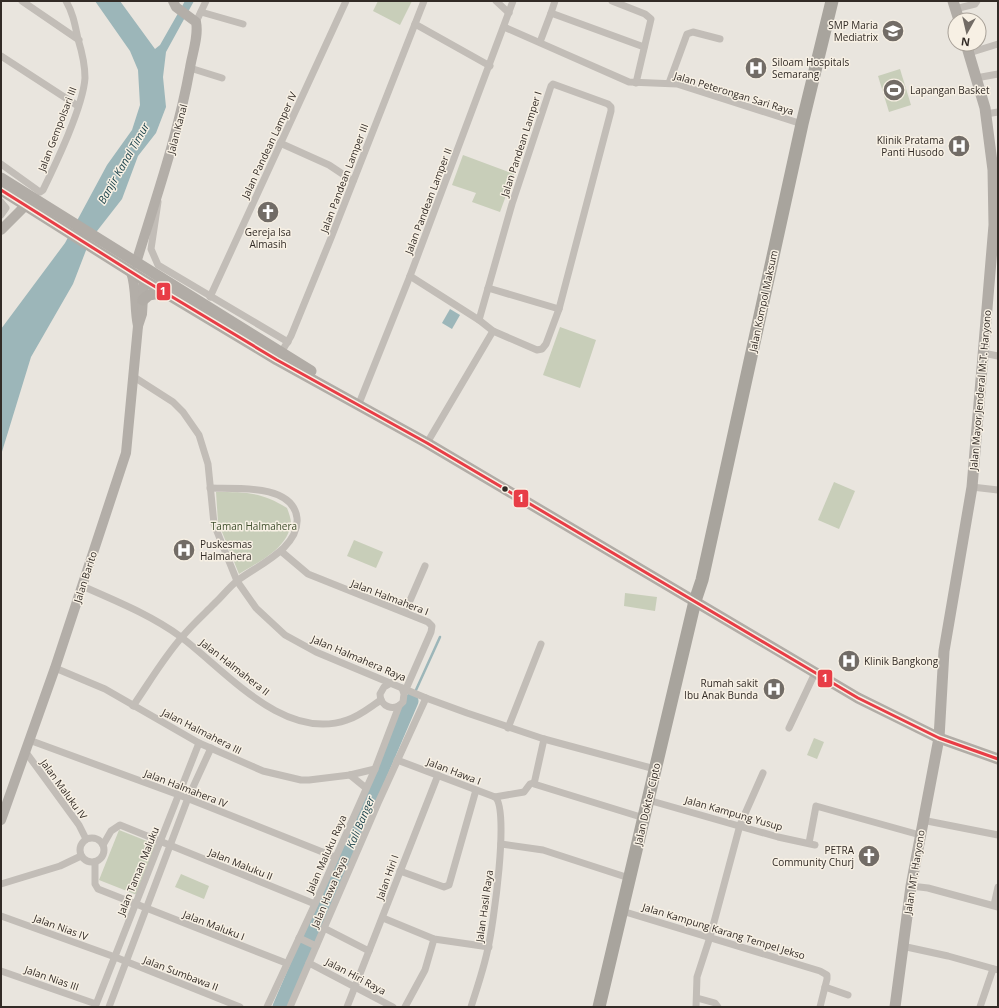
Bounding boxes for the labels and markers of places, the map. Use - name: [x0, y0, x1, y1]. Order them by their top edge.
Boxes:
- place label: SMP Maria Mediatrix: [828, 18, 879, 44]
- school or university icon: SMP Maria Mediatrix: [880, 18, 906, 44]
- hospital icon: Siloam Hospitals Semarang: [743, 55, 769, 81]
- place label: Siloam Hospitals Semarang: [772, 55, 849, 81]
- sports icon: Lapangan Basket: [881, 77, 907, 103]
- place label: Lapangan Basket: [910, 83, 990, 97]
- place label: Klinik Pratama Panti Husodo: [877, 133, 944, 159]
- hospital icon: Klinik Pratama Panti Husodo: [946, 133, 972, 159]
- church icon: Gereja Isa Almasih: [255, 199, 281, 225]
- place label: Gereja Isa Almasih: [245, 225, 291, 251]
- unlabelled marker: [500, 484, 510, 494]
- hospital icon: Puskesmas Halmahera: [171, 537, 197, 563]
- place label: Puskesmas Halmahera: [200, 537, 252, 563]
- hospital icon: Klinik Bangkong: [836, 648, 862, 674]
- place label: Klinik Bangkong: [864, 654, 939, 668]
- place label: Rumah sakit Ibu Anak Bunda: [684, 676, 758, 702]
- hospital icon: Rumah sakit Ibu Anak Bunda: [761, 676, 787, 702]
- place label: PETRA Community Churj: [772, 843, 855, 869]
- church icon: PETRA Community Churj: [856, 843, 882, 869]

